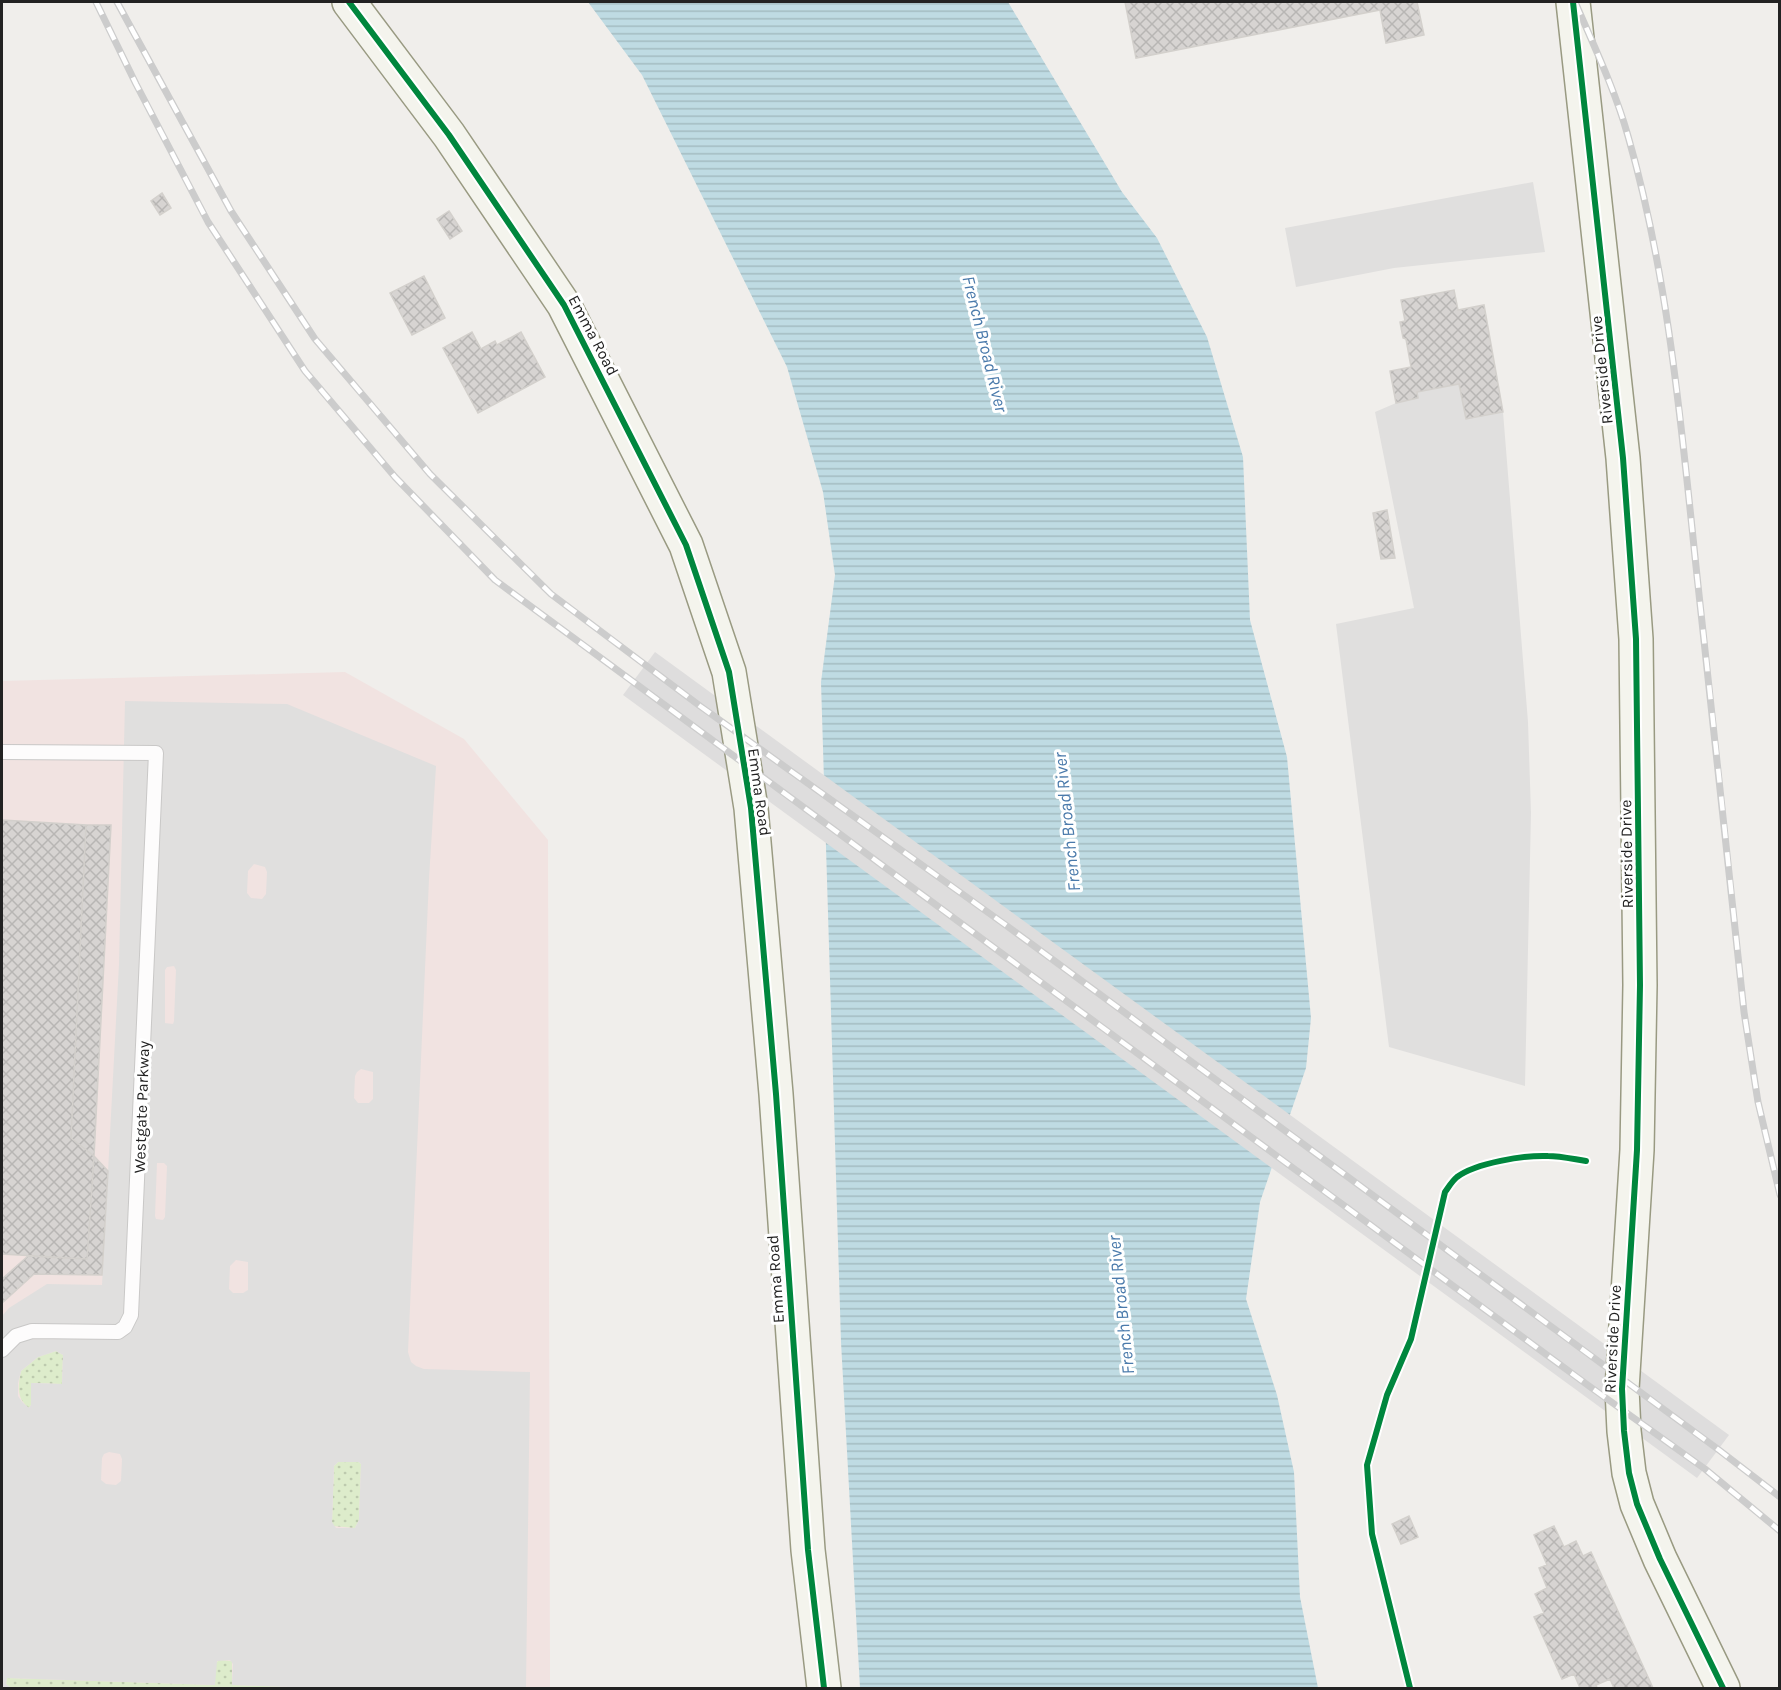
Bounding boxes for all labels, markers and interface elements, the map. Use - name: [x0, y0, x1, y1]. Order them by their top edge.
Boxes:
- water label: French Broad River: [957, 273, 1013, 415]
- street label: Emma Road: [564, 292, 623, 379]
- street label: Riverside Drive: [1586, 315, 1617, 425]
- street label: Emma Road: [744, 747, 775, 837]
- water label: French Broad River: [1049, 750, 1085, 893]
- street label: Riverside Drive: [1616, 800, 1637, 908]
- street label: Westgate Parkway: [130, 1040, 153, 1174]
- water label: French Broad River: [1103, 1233, 1139, 1376]
- street label: Emma Road: [763, 1234, 788, 1324]
- street label: Riverside Drive: [1600, 1284, 1625, 1394]

